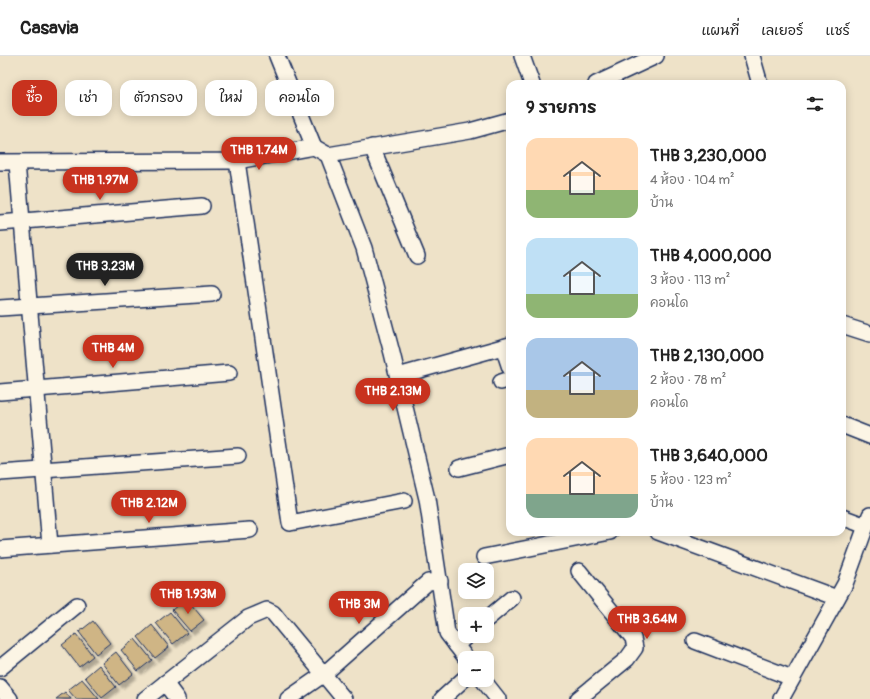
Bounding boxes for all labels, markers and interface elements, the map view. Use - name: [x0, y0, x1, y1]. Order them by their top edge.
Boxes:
- text: Casavia: [20, 16, 79, 40]
- text: แผนที่: [701, 22, 739, 39]
- text: เลเยอร์: [761, 22, 803, 39]
- text: แชร์: [825, 22, 850, 39]
- chip: ซื้อ: [12, 80, 57, 116]
- chip: เช่า: [65, 80, 112, 116]
- chip: ตัวกรอง: [120, 80, 197, 116]
- chip: ใหม่: [205, 80, 257, 116]
- chip: คอนโด: [265, 80, 334, 116]
- icon: filters: [804, 93, 826, 115]
- text: 9 รายการ: [526, 97, 597, 118]
- pin: THB 1.74M: [213, 137, 305, 171]
- text: THB 1.74M: [230, 142, 288, 158]
- text: THB 3,230,000: [650, 145, 767, 166]
- icon: home: [558, 154, 606, 202]
- pin: THB 1.97M: [54, 167, 146, 201]
- text: THB 1.97M: [72, 172, 128, 188]
- text: 4 ห้อง · 104 m²: [650, 172, 735, 188]
- text: บ้าน: [650, 195, 673, 211]
- text: THB 4,000,000: [650, 245, 772, 266]
- pin: THB 3.23M: [59, 253, 151, 287]
- icon: home: [558, 254, 606, 302]
- text: THB 3.23M: [75, 258, 135, 274]
- text: 3 ห้อง · 113 m²: [650, 272, 730, 288]
- text: คอนโด: [650, 295, 688, 311]
- pin: THB 4M: [80, 335, 146, 369]
- text: THB 4M: [92, 340, 134, 356]
- text: THB 2,130,000: [650, 345, 764, 366]
- icon: home: [558, 354, 606, 402]
- text: 2 ห้อง · 78 m²: [650, 372, 726, 388]
- pin: THB 2.13M: [347, 378, 439, 412]
- text: THB 2.13M: [364, 383, 422, 399]
- text: คอนโด: [650, 395, 688, 411]
- text: THB 3,640,000: [650, 445, 768, 466]
- icon: home: [558, 454, 606, 502]
- text: 5 ห้อง · 123 m²: [650, 472, 732, 488]
- pin: THB 2.12M: [103, 490, 195, 524]
- text: THB 2.12M: [120, 495, 178, 511]
- text: บ้าน: [650, 495, 673, 511]
- map controls: [458, 563, 494, 687]
- button: layers: [458, 563, 494, 599]
- pin: THB 1.93M: [142, 581, 234, 615]
- text: THB 1.93M: [160, 586, 216, 602]
- pin: THB 3M: [326, 591, 392, 625]
- text: THB 3M: [338, 596, 380, 612]
- pin: THB 3.64M: [601, 606, 693, 640]
- button: +: [458, 607, 494, 643]
- text: THB 3.64M: [617, 611, 677, 627]
- button: −: [458, 651, 494, 687]

